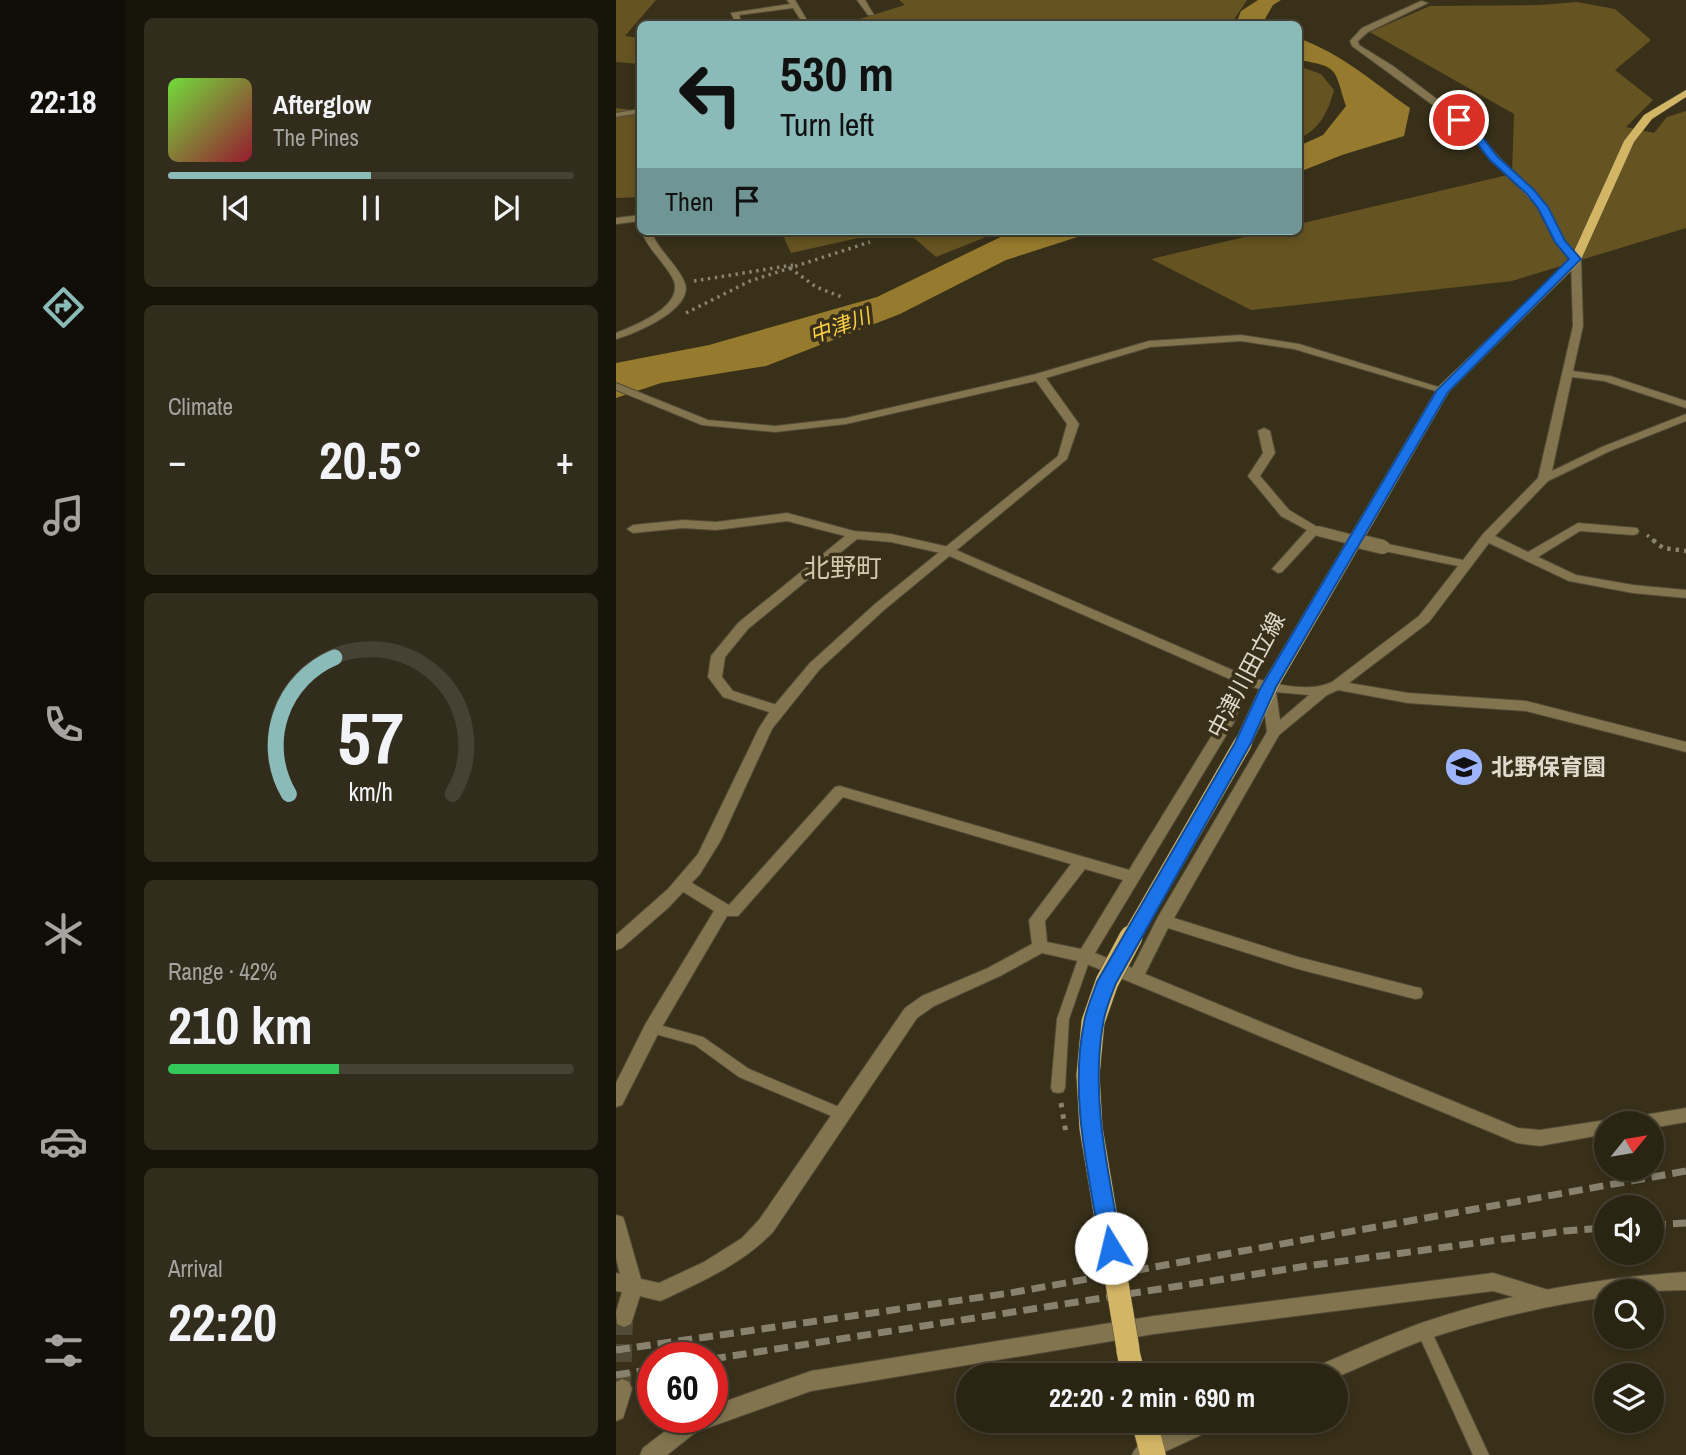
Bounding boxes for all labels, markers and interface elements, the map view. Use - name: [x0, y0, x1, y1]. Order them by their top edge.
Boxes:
- text: 530 m: [780, 40, 894, 106]
- icon: left: [665, 49, 756, 140]
- text: 22:18: [29, 80, 97, 123]
- text: Afterglow: [273, 87, 371, 122]
- pin: [1429, 90, 1489, 150]
- icon: arrive: [1440, 101, 1478, 139]
- text: Turn left: [780, 103, 874, 146]
- text: The Pines: [273, 122, 359, 153]
- icon: arrive: [728, 182, 766, 220]
- text: Then: [665, 184, 714, 219]
- icon: previous: [217, 189, 255, 227]
- icon: pause: [352, 189, 390, 227]
- icon: next: [487, 189, 525, 227]
- icon: directions: [39, 283, 88, 332]
- water label: 中津川: [805, 300, 876, 350]
- text: Climate: [168, 391, 233, 422]
- text: 20.5°: [319, 425, 423, 495]
- text: −: [168, 435, 186, 486]
- text: +: [556, 435, 574, 486]
- icon: music: [39, 491, 88, 540]
- district label: 北野町: [804, 550, 882, 585]
- street label: 中津川田立線: [1199, 607, 1292, 743]
- text: 57: [338, 689, 404, 787]
- icon: phone: [39, 700, 88, 749]
- school or university icon: 北野保育園: [1443, 746, 1485, 788]
- place label: 北野保育園: [1491, 751, 1606, 782]
- text: km/h: [349, 774, 393, 808]
- icon: climate: [39, 909, 88, 958]
- text: Range · 42%: [168, 956, 277, 987]
- text: 210 km: [168, 990, 313, 1060]
- north arrow: [1594, 1111, 1664, 1181]
- map controls: [1594, 1111, 1664, 1433]
- icon: car: [39, 1117, 88, 1166]
- button: sound: [1594, 1195, 1664, 1265]
- position arrow: [1074, 1211, 1148, 1285]
- text: Arrival: [168, 1253, 223, 1284]
- button: search: [1594, 1279, 1664, 1349]
- text: 22:20: [168, 1287, 277, 1357]
- icon: filters: [39, 1326, 88, 1375]
- speed limit sign: 60: [637, 1342, 728, 1433]
- button: layers: [1594, 1363, 1664, 1433]
- text: 22:20 · 2 min · 690 m: [1049, 1380, 1255, 1415]

